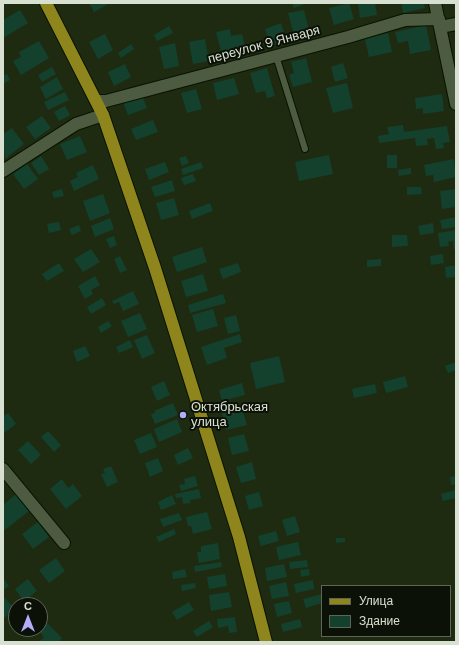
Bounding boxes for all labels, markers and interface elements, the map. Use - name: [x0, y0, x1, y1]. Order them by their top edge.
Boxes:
- street label: переулок 9 Января: [206, 23, 322, 67]
- place label: Октябрьская улица: [191, 400, 268, 431]
- marker: Октябрьская улица: [178, 410, 188, 420]
- legend: [321, 585, 451, 637]
- text: Улица: [359, 593, 393, 609]
- north arrow: [8, 597, 48, 637]
- text: С: [24, 599, 32, 613]
- text: Здание: [359, 613, 400, 629]

